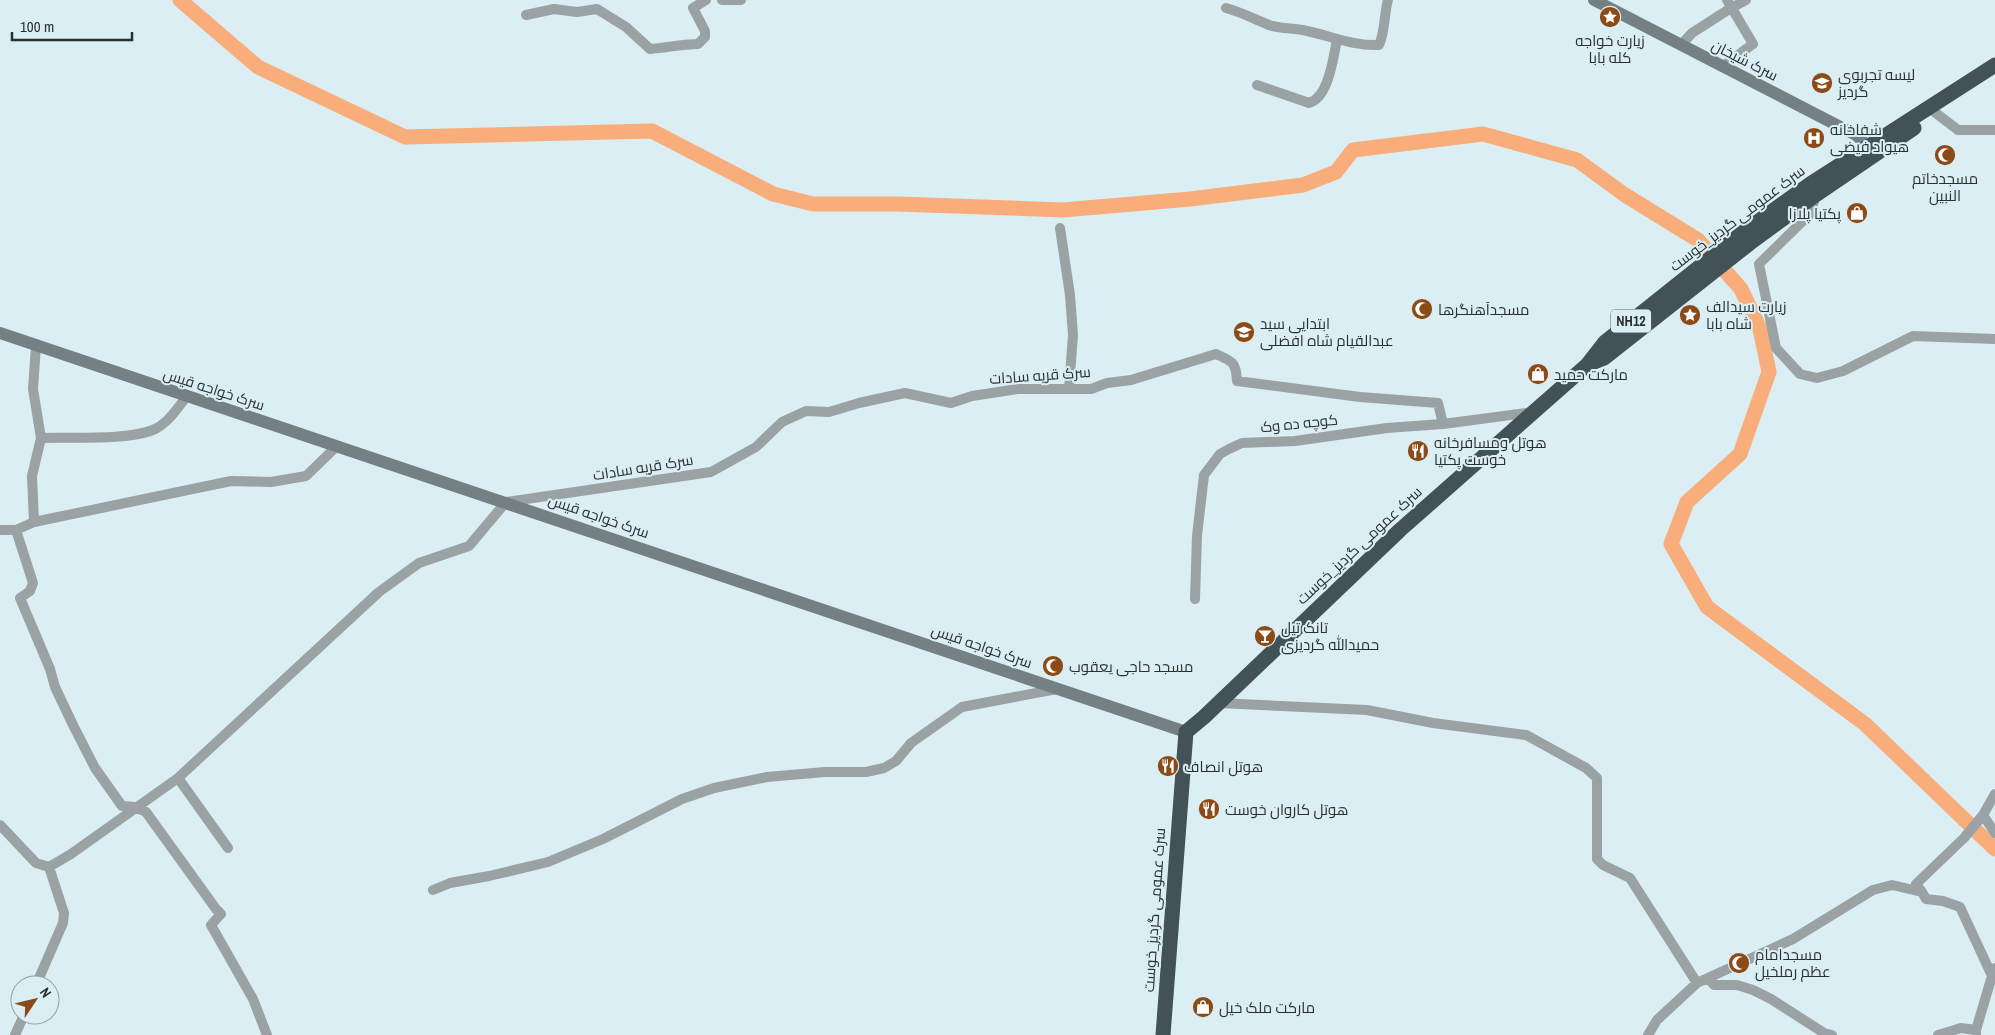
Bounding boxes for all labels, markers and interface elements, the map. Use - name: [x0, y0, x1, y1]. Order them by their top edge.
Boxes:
- place icon: زیارت خواجه کله بابا: [1598, 5, 1622, 29]
- scale bar: [12, 10, 132, 42]
- text: 100 m: [20, 16, 54, 37]
- place label: زیارت خواجه کله بابا: [1575, 30, 1645, 68]
- street label: سرک شیخان: [1708, 34, 1782, 86]
- place label: لیسه تجربوی گردیز: [1837, 64, 1915, 102]
- school or university icon: لیسه تجربوی گردیز: [1810, 71, 1834, 95]
- place label: شفاخانه هیواد فیضی: [1830, 119, 1909, 157]
- hospital icon: شفاخانه هیواد فیضی: [1802, 126, 1826, 150]
- mosque icon: مسجدخاتم النبین: [1933, 143, 1957, 167]
- street label: سرک عمومی گردیز_خوست: [1665, 160, 1809, 276]
- place label: مسجدخاتم النبین: [1912, 168, 1978, 206]
- shop icon: پکتیا پلازا: [1845, 201, 1869, 225]
- place label: پکتیا پلازا: [1788, 203, 1841, 224]
- place label: زیارت سیدالف شاه بابا: [1706, 296, 1786, 334]
- mosque icon: مسجدآهنگرها: [1410, 297, 1434, 321]
- place label: مسجدآهنگرها: [1438, 299, 1529, 320]
- place icon: زیارت سیدالف شاه بابا: [1678, 303, 1702, 327]
- road number: NH12: [1611, 310, 1651, 332]
- place label: ابتدایی سید عبدالقیام شاه افضلی: [1260, 313, 1394, 351]
- school or university icon: ابتدایی سید عبدالقیام شاه افضلی: [1232, 320, 1256, 344]
- street label: سرک قریه سادات: [989, 361, 1091, 389]
- shop icon: مارکت حمید: [1526, 362, 1550, 386]
- street label: سرک خواجه قیس: [161, 363, 267, 415]
- place label: مارکت حمید: [1554, 364, 1628, 385]
- street label: کوچه ده وک: [1259, 408, 1339, 438]
- place label: هوتل ومسافرخانه خوست پکتیا: [1434, 432, 1547, 470]
- restaurant icon: هوتل ومسافرخانه خوست پکتیا: [1406, 439, 1430, 463]
- street label: سرک قریه سادات: [591, 449, 695, 485]
- street label: سرک عمومی گردیز_خوست: [1292, 481, 1426, 609]
- street label: سرک خواجه قیس: [546, 489, 652, 543]
- place label: تانک تیل حمیدالله گردیزی: [1281, 617, 1379, 655]
- street label: سرک خواجه قیس: [929, 619, 1035, 673]
- bar icon: تانک تیل حمیدالله گردیزی: [1253, 624, 1277, 648]
- mosque icon: مسجد حاجی یعقوب: [1041, 654, 1065, 678]
- place label: مسجد حاجی یعقوب: [1069, 656, 1193, 677]
- restaurant icon: هوتل انصاف: [1156, 754, 1180, 778]
- place label: هوتل انصاف: [1184, 756, 1263, 777]
- restaurant icon: هوتل کاروان خوست: [1197, 797, 1221, 821]
- place label: هوتل کاروان خوست: [1225, 799, 1349, 820]
- street label: سرک عمومی گردیز_خوست: [1138, 827, 1170, 993]
- place label: مسجدامام عظم رملخیل: [1755, 944, 1831, 982]
- mosque icon: مسجدامام عظم رملخیل: [1727, 951, 1751, 975]
- north arrow: [10, 975, 60, 1025]
- text: N: [36, 984, 55, 1001]
- shop icon: مارکت ملک خیل: [1191, 995, 1215, 1019]
- place label: مارکت ملک خیل: [1219, 997, 1315, 1018]

